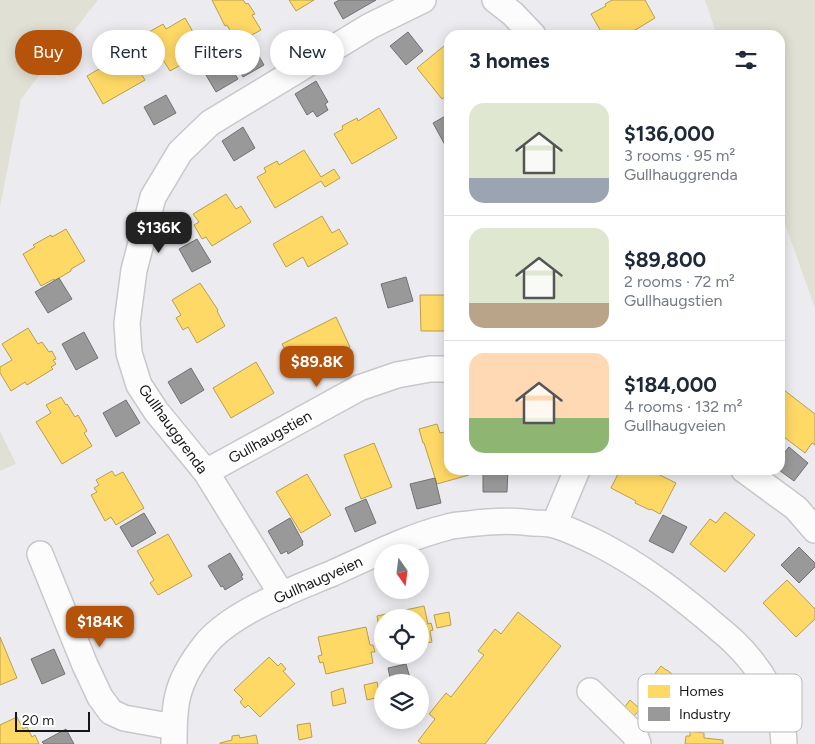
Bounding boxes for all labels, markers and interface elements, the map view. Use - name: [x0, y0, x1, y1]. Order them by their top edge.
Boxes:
- chip: Buy: [15, 30, 82, 75]
- chip: Rent: [92, 30, 165, 75]
- chip: Filters: [175, 30, 260, 75]
- chip: New: [270, 30, 344, 75]
- icon: filters: [732, 46, 760, 74]
- text: 3 homes: [469, 48, 550, 73]
- text: $136,000: [624, 121, 715, 146]
- icon: home: [509, 123, 569, 183]
- text: 3 rooms · 95 m²: [624, 146, 735, 165]
- text: Gullhauggrenda: [624, 165, 738, 184]
- pin: $136K: [124, 212, 194, 254]
- text: $136K: [137, 218, 181, 237]
- text: $89,800: [624, 247, 706, 272]
- icon: home: [509, 248, 569, 308]
- text: 2 rooms · 72 m²: [624, 272, 735, 291]
- text: Gullhaugstien: [624, 291, 722, 310]
- pin: $89.8K: [276, 346, 358, 388]
- text: $89.8K: [291, 352, 343, 371]
- text: $184,000: [624, 372, 717, 397]
- icon: home: [509, 373, 569, 433]
- street label: Gullhauggrenda: [134, 381, 212, 477]
- text: 4 rooms · 132 m²: [624, 397, 743, 416]
- street label: Gullhaugstien: [225, 407, 315, 467]
- text: Gullhaugveien: [624, 416, 726, 435]
- north arrow: [374, 544, 429, 599]
- map controls: [374, 544, 429, 729]
- street label: Gullhaugveien: [271, 552, 365, 608]
- pin: $184K: [65, 606, 135, 648]
- button: locate: [374, 609, 429, 664]
- text: $184K: [77, 612, 123, 631]
- button: layers: [374, 674, 429, 729]
- legend: [638, 674, 802, 732]
- text: Homes: [679, 683, 724, 700]
- text: Industry: [679, 706, 731, 723]
- scale bar: [15, 709, 90, 732]
- text: 20 m: [22, 712, 54, 729]

